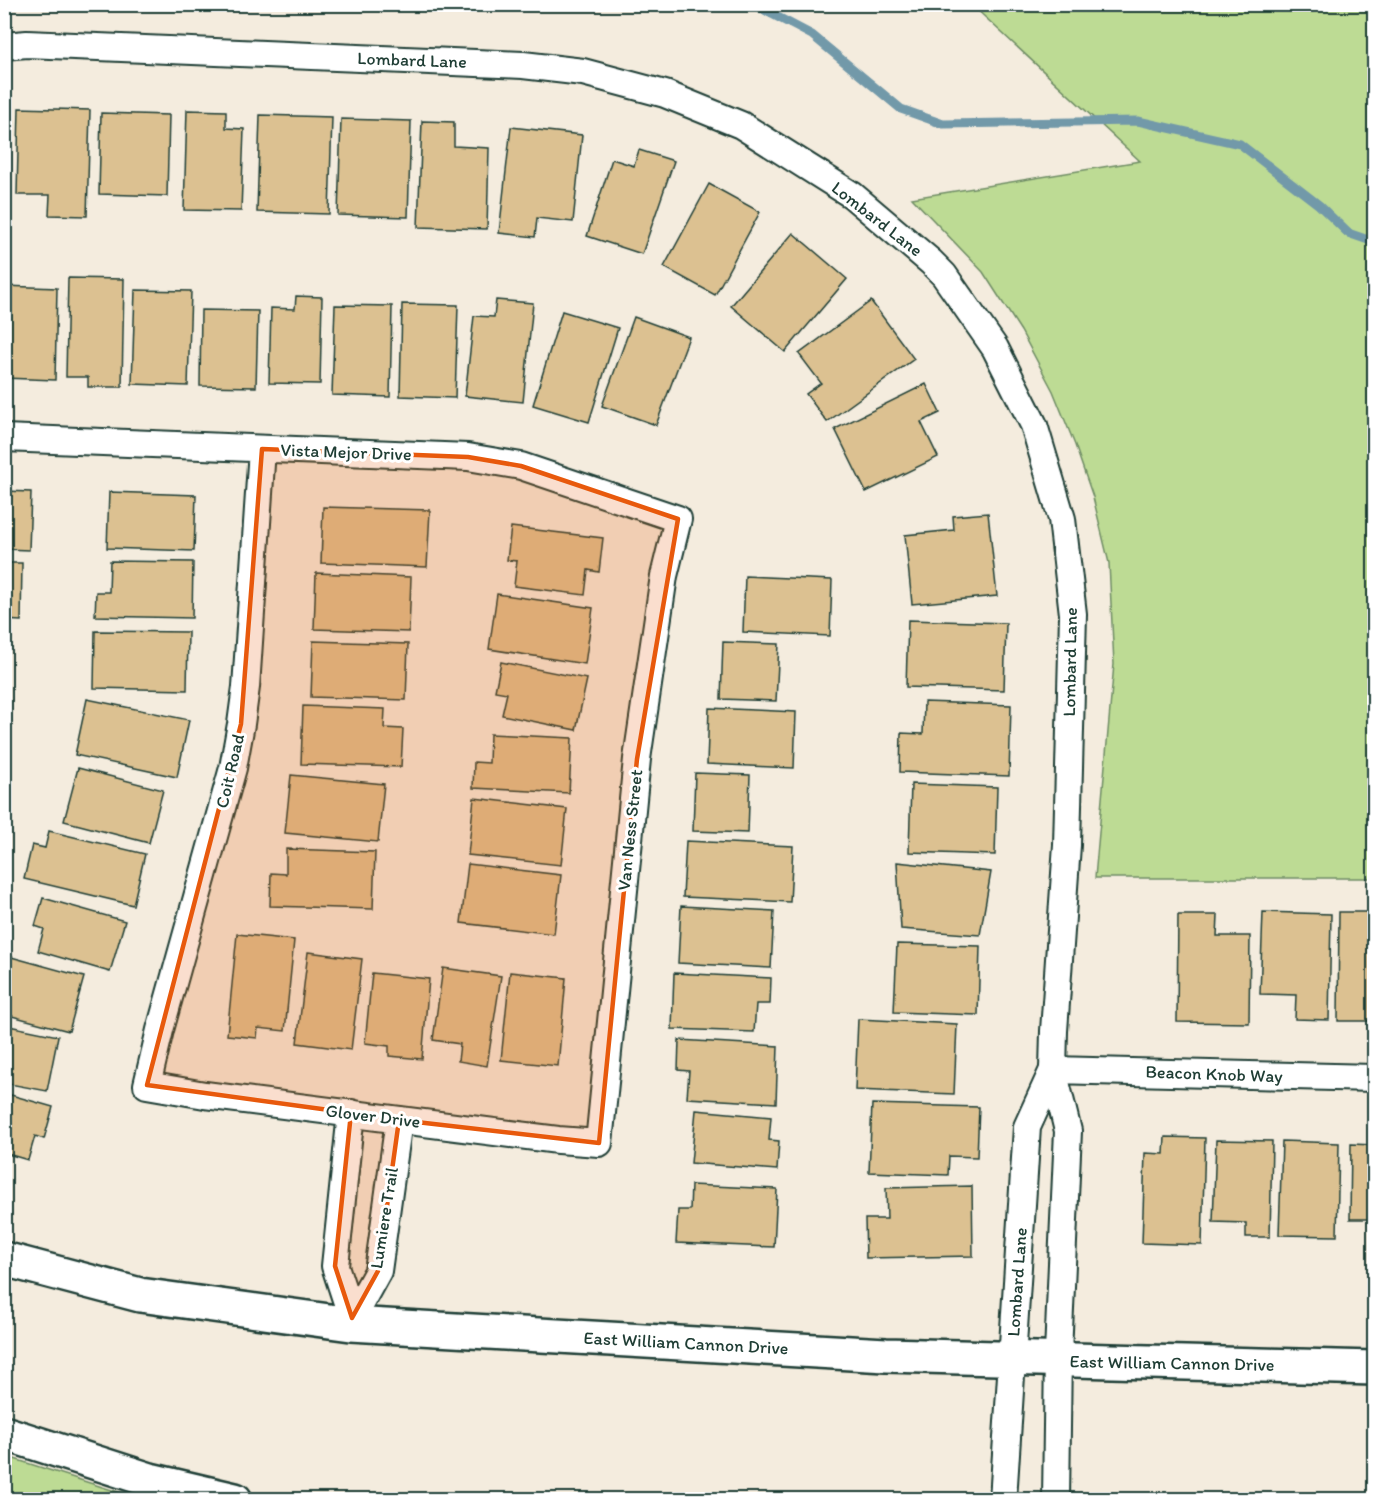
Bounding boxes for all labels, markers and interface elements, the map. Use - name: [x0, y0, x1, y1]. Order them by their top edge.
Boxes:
- street label: Lombard Lane: [357, 47, 467, 73]
- street label: Lombard Lane: [827, 177, 927, 261]
- street label: Vista Mejor Drive: [280, 439, 412, 465]
- street label: Lombard Lane: [1058, 607, 1082, 717]
- street label: Coit Road: [211, 731, 249, 810]
- street label: Van Ness Street: [613, 768, 647, 892]
- street label: Beacon Knob Way: [1145, 1061, 1284, 1087]
- street label: Glover Drive: [324, 1099, 422, 1133]
- street label: Lumiere Trail: [365, 1166, 403, 1270]
- street label: Lombard Lane: [1002, 1227, 1032, 1337]
- street label: East William Cannon Drive: [583, 1327, 789, 1359]
- street label: East William Cannon Drive: [1069, 1350, 1275, 1376]

